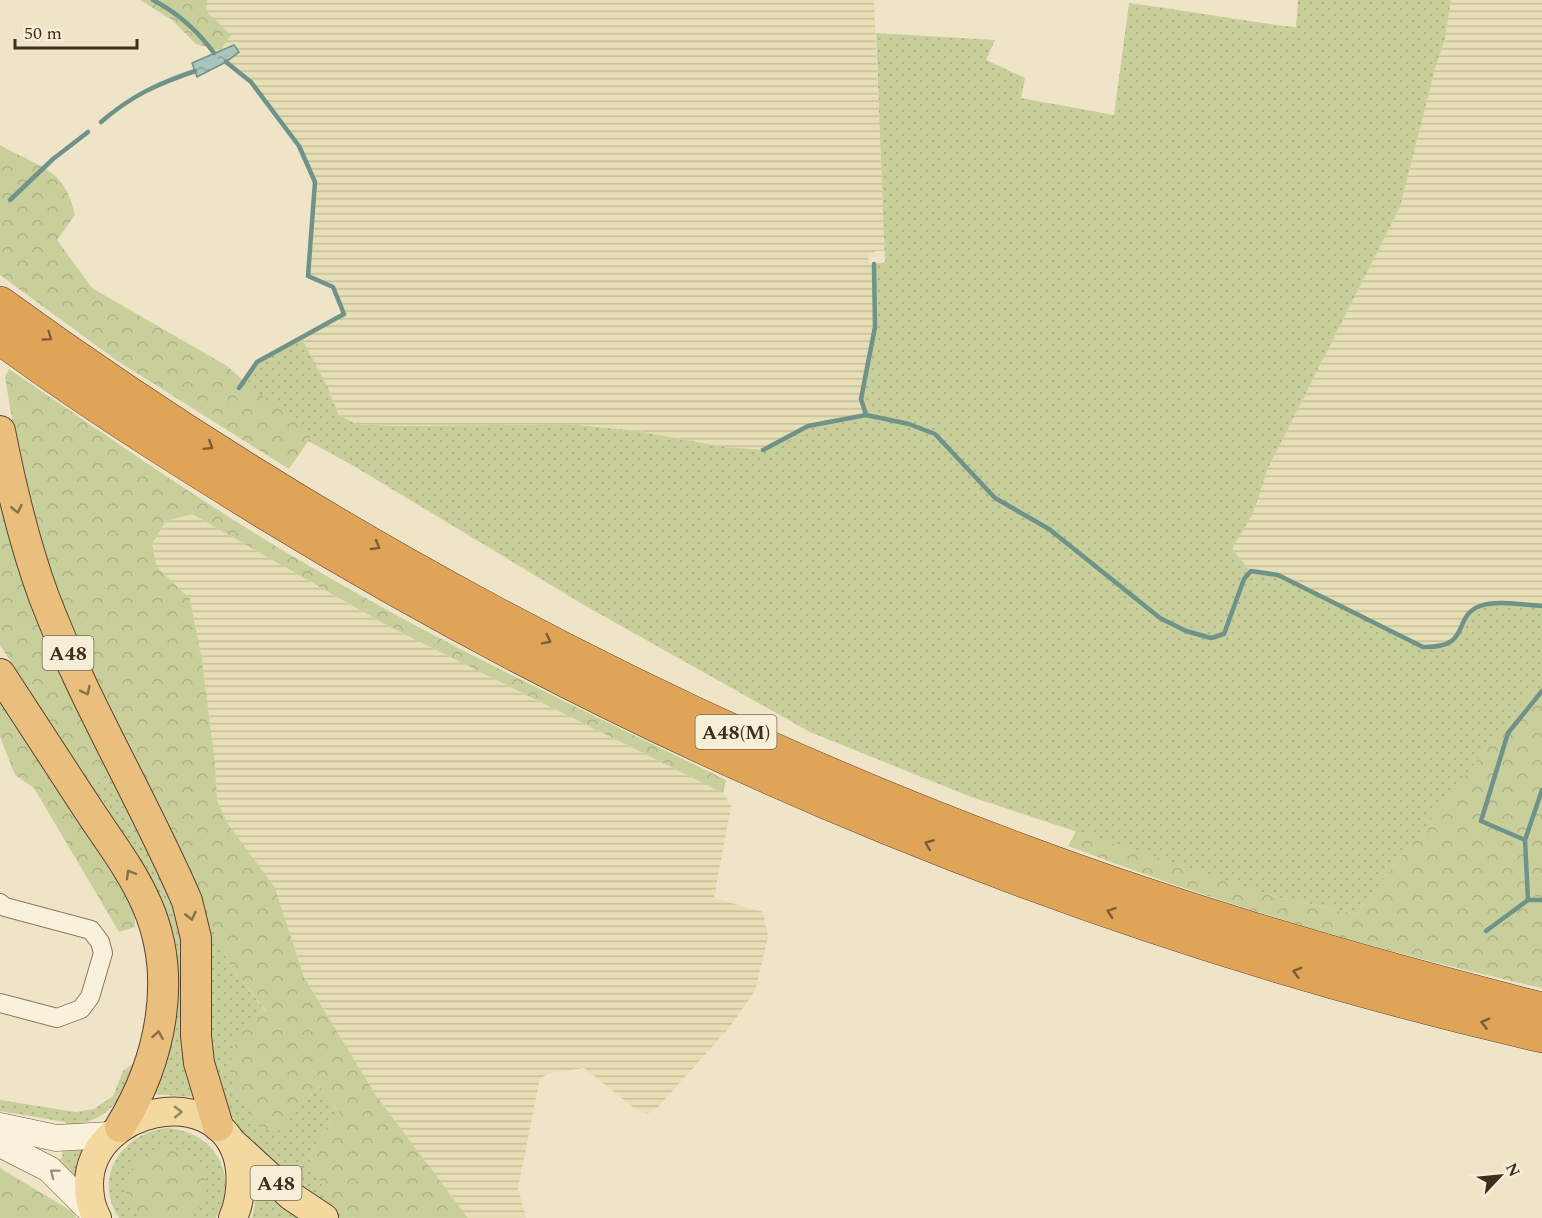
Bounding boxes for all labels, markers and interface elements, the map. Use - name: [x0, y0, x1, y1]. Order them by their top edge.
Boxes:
- scale bar: [15, 12, 136, 50]
- text: 50 m: [24, 20, 62, 47]
- one-way arrow: [41, 330, 52, 341]
- one-way arrow: [203, 438, 214, 449]
- one-way arrow: [9, 503, 22, 513]
- one-way arrow: [370, 539, 381, 550]
- one-way arrow: [541, 633, 552, 644]
- road number: A48: [42, 636, 94, 670]
- one-way arrow: [78, 684, 90, 695]
- road number: A48(M): [696, 715, 777, 749]
- one-way arrow: [924, 839, 935, 851]
- one-way arrow: [126, 870, 137, 880]
- one-way arrow: [1106, 906, 1117, 919]
- one-way arrow: [183, 911, 196, 921]
- one-way arrow: [1292, 966, 1302, 979]
- one-way arrow: [1480, 1017, 1490, 1030]
- one-way arrow: [151, 1030, 164, 1040]
- one-way arrow: [174, 1106, 183, 1118]
- north arrow: [1470, 1146, 1530, 1206]
- text: N: [1499, 1159, 1526, 1181]
- road number: A48: [250, 1166, 302, 1200]
- one-way arrow: [50, 1169, 61, 1180]

